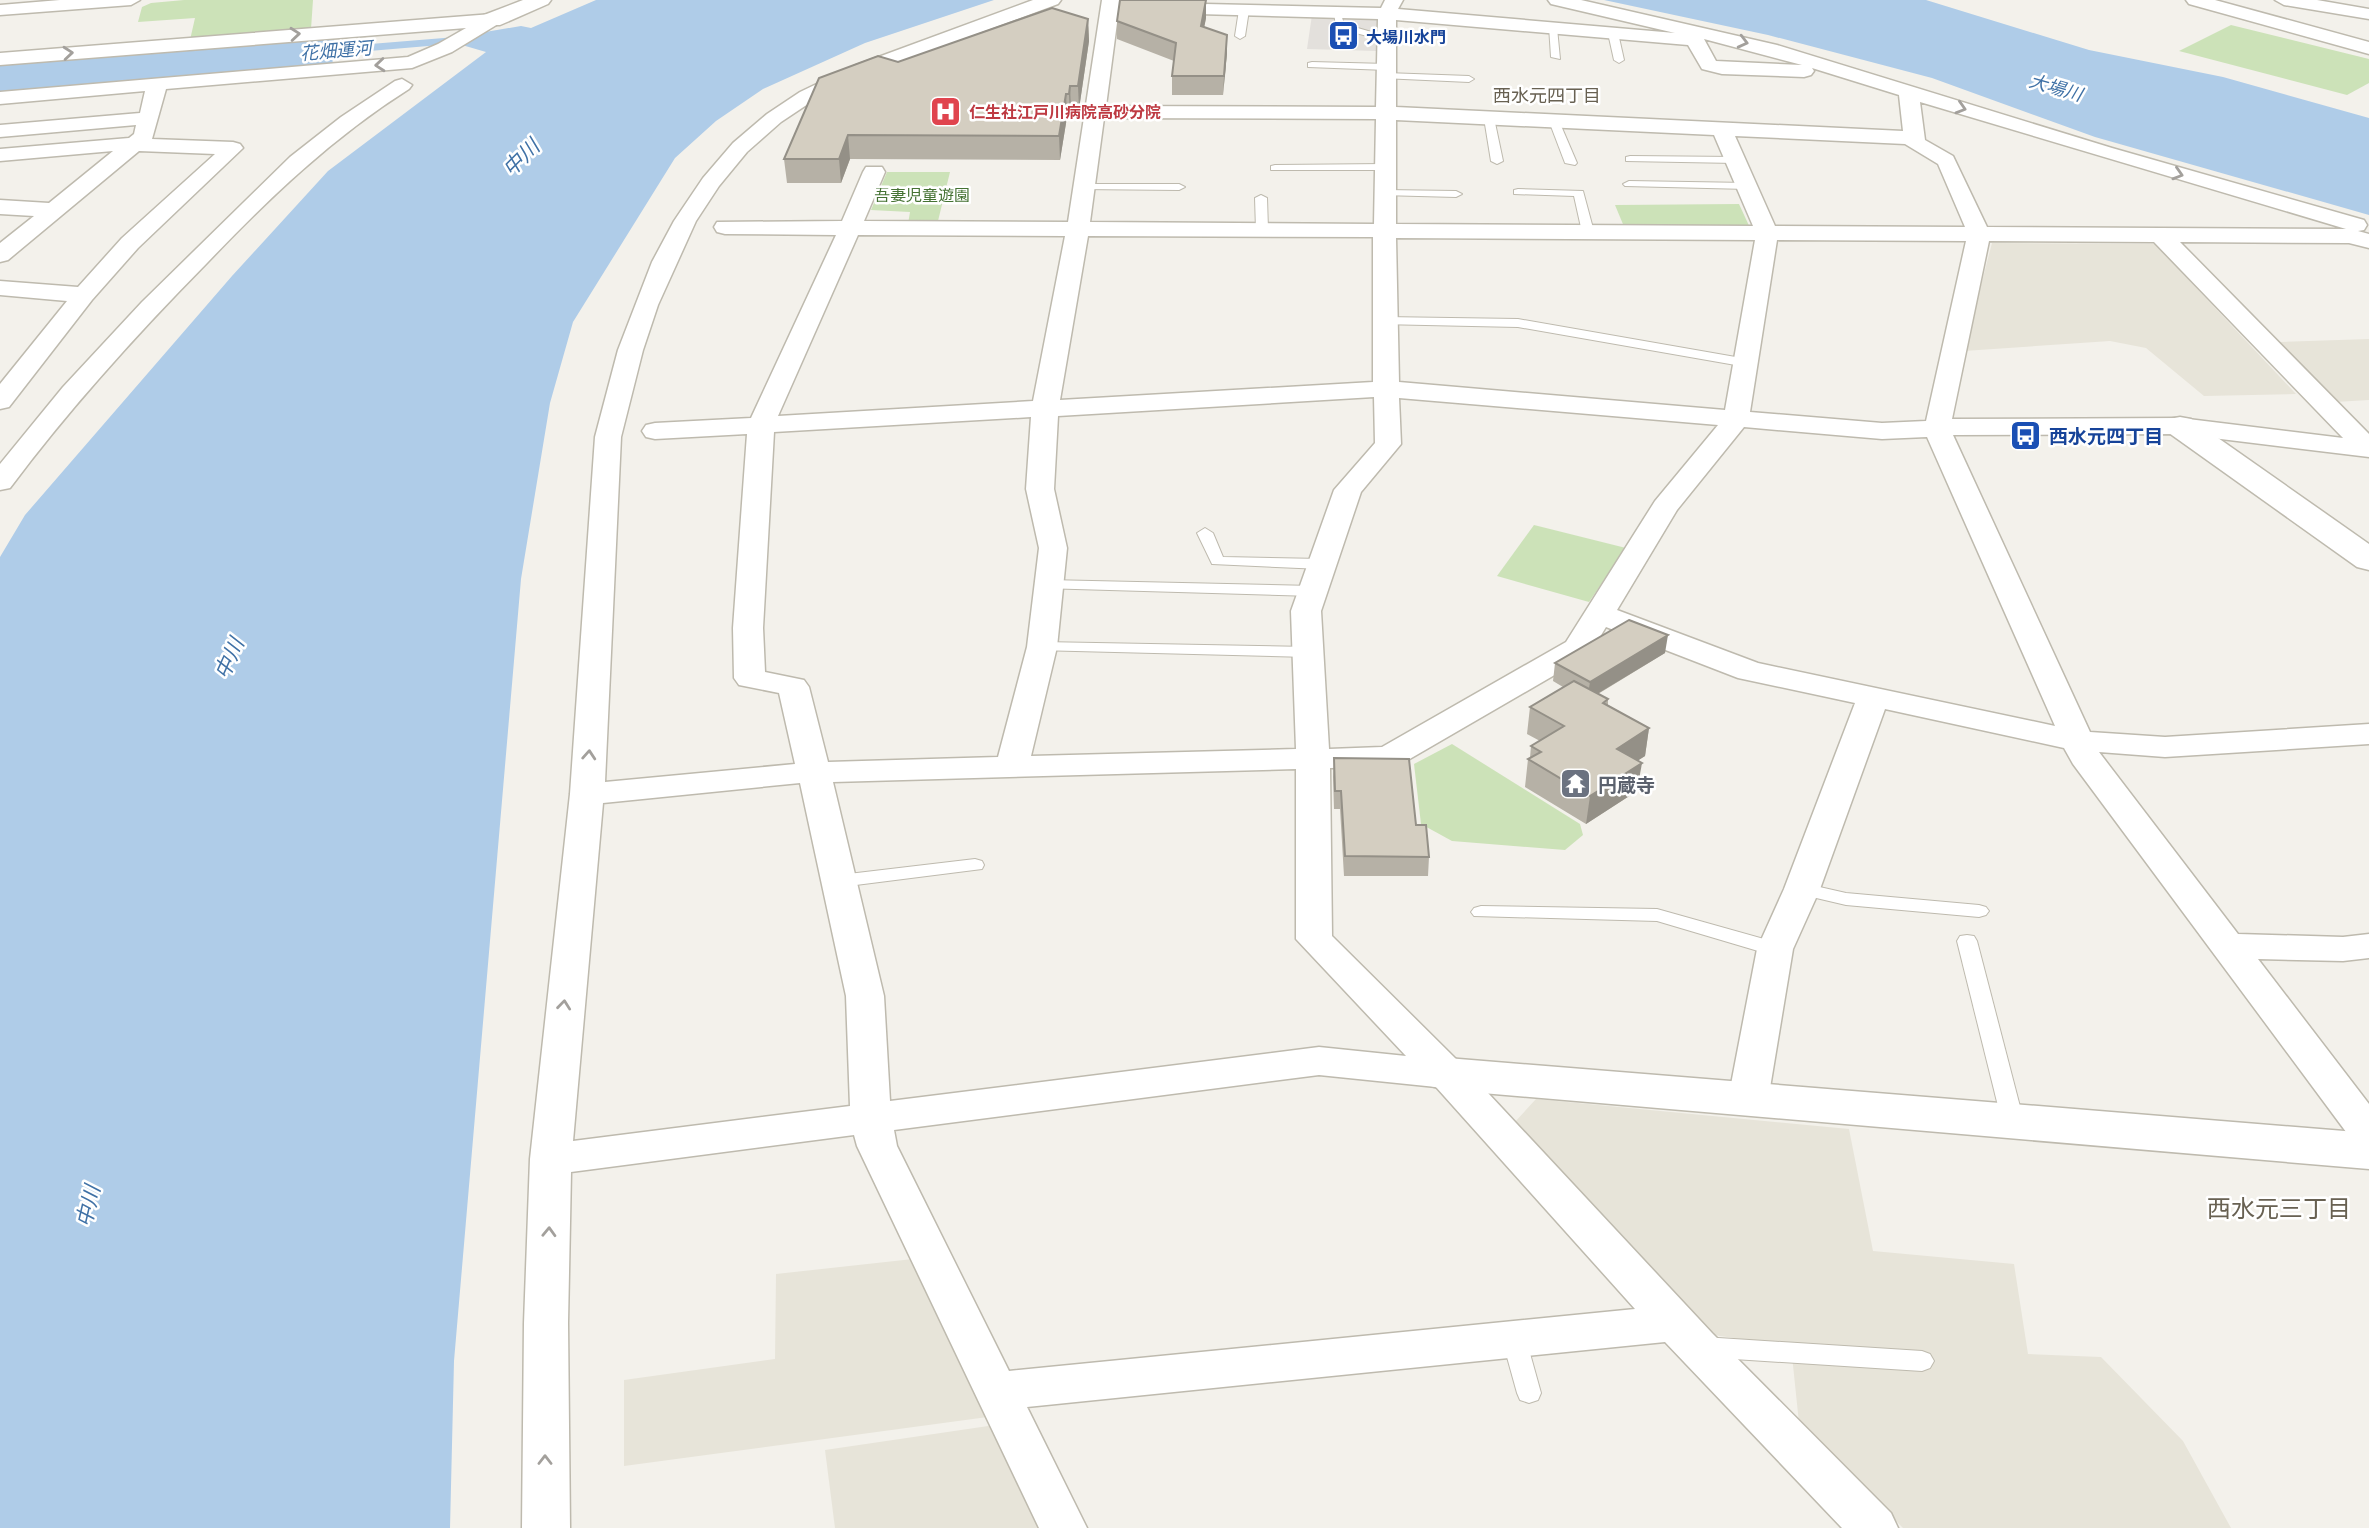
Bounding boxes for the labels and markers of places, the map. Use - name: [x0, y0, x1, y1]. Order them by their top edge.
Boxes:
- bus stop icon: 大場川水門: [1326, 19, 1360, 53]
- place label: 大場川水門: [1366, 27, 1446, 46]
- hospital icon: 仁生社江戸川病院高砂分院: [929, 94, 963, 128]
- place label: 仁生社江戸川病院高砂分院: [969, 102, 1161, 121]
- bus stop icon: 西水元四丁目: [2009, 418, 2043, 452]
- place label: 西水元四丁目: [2049, 424, 2163, 447]
- temple icon: 円蔵寺: [1558, 767, 1592, 801]
- place label: 円蔵寺: [1598, 773, 1655, 796]

